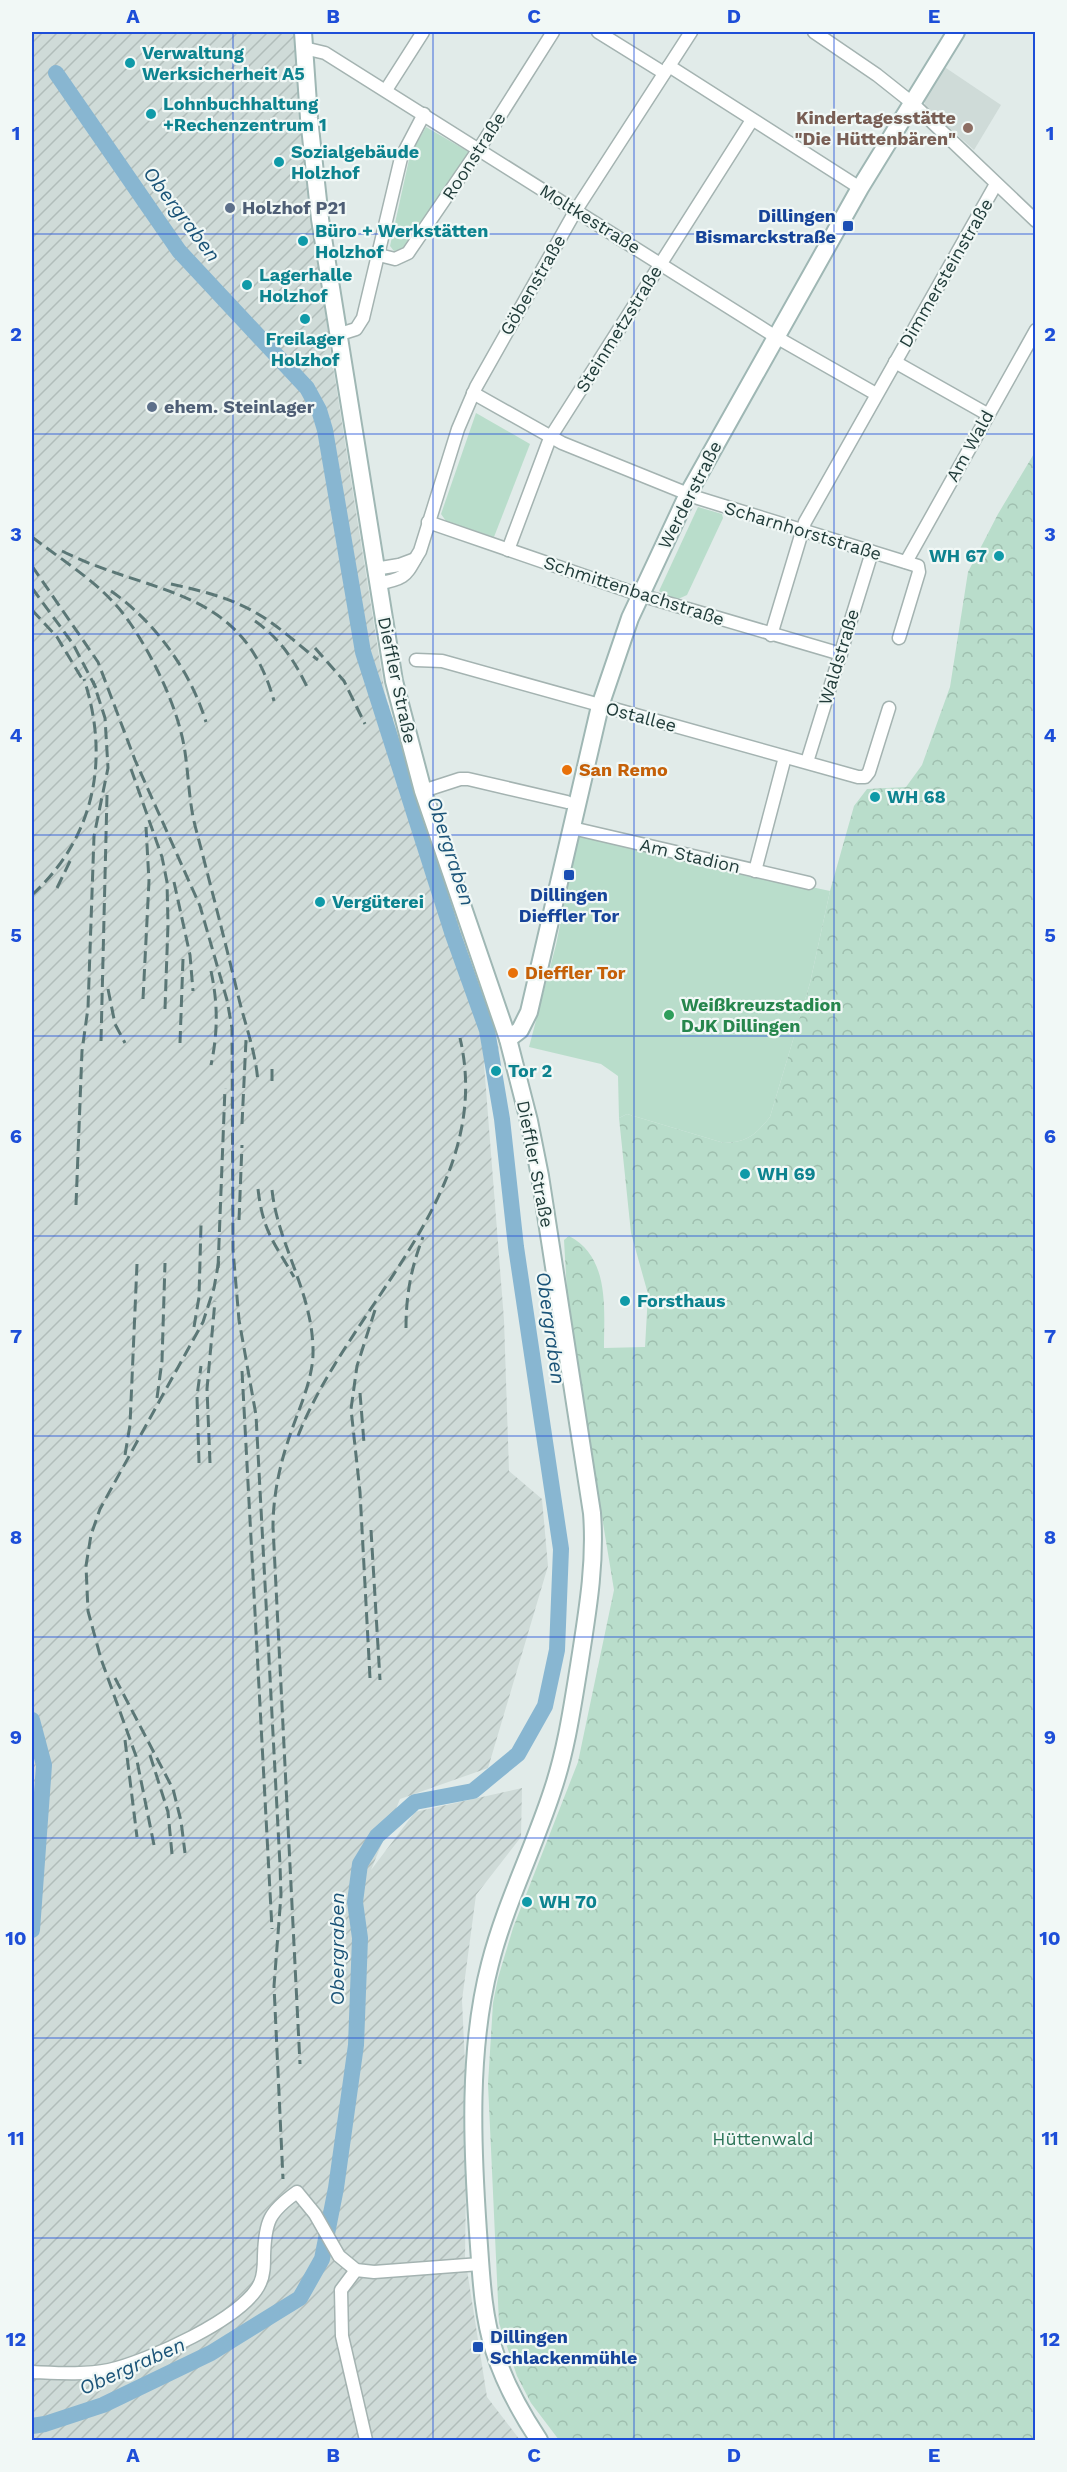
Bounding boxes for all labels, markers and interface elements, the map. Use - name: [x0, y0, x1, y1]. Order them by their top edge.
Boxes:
- text: A: [126, 4, 140, 28]
- text: B: [326, 4, 340, 28]
- text: C: [527, 4, 541, 28]
- text: D: [727, 4, 741, 28]
- text: E: [928, 4, 940, 28]
- place label: Verwaltung Werksicherheit A5: [142, 42, 305, 84]
- marker: Verwaltung Werksicherheit A5: [123, 56, 137, 70]
- place label: Lohnbuchhaltung +Rechenzentrum 1: [163, 93, 327, 135]
- marker: Lohnbuchhaltung +Rechenzentrum 1: [144, 107, 158, 121]
- place label: Kindertagesstätte "Die Hüttenbären": [794, 107, 956, 149]
- street label: Roonstraße: [437, 108, 510, 203]
- text: 1: [12, 121, 20, 145]
- marker: Kindertagesstätte "Die Hüttenbären": [961, 121, 975, 135]
- text: 1: [1046, 121, 1054, 145]
- place label: Sozialgebäude Holzhof: [291, 141, 419, 183]
- marker: Sozialgebäude Holzhof: [272, 155, 286, 169]
- water label: Obergraben: [138, 161, 226, 267]
- street label: Moltkestraße: [536, 179, 645, 258]
- street label: Dimmersteinstraße: [894, 195, 997, 351]
- place label: Holzhof P21: [242, 197, 346, 218]
- marker: Holzhof P21: [223, 201, 237, 215]
- place label: Dillingen Bismarckstraße: [695, 205, 836, 247]
- marker: Dillingen Bismarckstraße: [841, 219, 855, 233]
- place label: Büro + Werkstätten Holzhof: [315, 220, 488, 262]
- street label: Göbenstraße: [495, 231, 570, 339]
- marker: Büro + Werkstätten Holzhof: [296, 234, 310, 248]
- street label: Steinmetzstraße: [571, 261, 666, 396]
- place label: Lagerhalle Holzhof: [259, 264, 352, 306]
- marker: Lagerhalle Holzhof: [240, 278, 254, 292]
- marker: Freilager Holzhof: [298, 312, 312, 326]
- text: 2: [10, 322, 22, 346]
- text: 2: [1044, 322, 1056, 346]
- place label: Freilager Holzhof: [266, 328, 345, 370]
- place label: ehem. Steinlager: [164, 396, 315, 417]
- marker: ehem. Steinlager: [145, 400, 159, 414]
- street label: Am Wald: [941, 406, 998, 485]
- street label: Werderstraße: [653, 437, 726, 552]
- street label: Scharnhorststraße: [722, 497, 884, 564]
- text: 3: [10, 522, 22, 546]
- text: 3: [1044, 522, 1056, 546]
- place label: WH 67: [929, 545, 987, 566]
- marker: WH 67: [992, 549, 1006, 563]
- street label: Schmittenbachstraße: [541, 551, 727, 630]
- street label: Waldstraße: [814, 606, 863, 707]
- street label: Dieffler Straße: [374, 615, 421, 745]
- street label: Ostallee: [603, 697, 679, 736]
- text: 4: [10, 723, 23, 747]
- text: 4: [1044, 723, 1057, 747]
- place label: San Remo: [579, 759, 668, 780]
- marker: San Remo: [560, 763, 574, 777]
- place label: WH 68: [887, 786, 946, 807]
- marker: WH 68: [868, 790, 882, 804]
- water label: Obergraben: [422, 793, 480, 909]
- street label: Am Stadion: [638, 834, 742, 877]
- marker: Dillingen Dieffler Tor: [562, 868, 576, 882]
- place label: Dillingen Dieffler Tor: [519, 884, 619, 926]
- place label: Vergüterei: [332, 891, 424, 912]
- marker: Vergüterei: [313, 895, 327, 909]
- text: 5: [10, 923, 22, 947]
- text: 5: [1044, 923, 1056, 947]
- place label: Dieffler Tor: [525, 962, 626, 983]
- marker: Dieffler Tor: [506, 966, 520, 980]
- place label: Weißkreuzstadion DJK Dillingen: [681, 994, 841, 1036]
- marker: Weißkreuzstadion DJK Dillingen: [662, 1008, 676, 1022]
- place label: Tor 2: [508, 1060, 552, 1081]
- marker: Tor 2: [489, 1064, 503, 1078]
- street label: Dieffler Straße: [513, 1099, 558, 1229]
- text: 6: [10, 1124, 22, 1148]
- text: 6: [1044, 1124, 1056, 1148]
- place label: WH 69: [757, 1163, 816, 1184]
- marker: WH 69: [738, 1167, 752, 1181]
- water label: Obergraben: [531, 1270, 571, 1386]
- place label: Forsthaus: [637, 1290, 726, 1311]
- marker: Forsthaus: [618, 1294, 632, 1308]
- text: 7: [10, 1324, 22, 1348]
- text: 7: [1044, 1324, 1056, 1348]
- text: 8: [10, 1525, 22, 1549]
- text: 8: [1044, 1525, 1056, 1549]
- text: 9: [10, 1725, 22, 1749]
- text: 9: [1044, 1725, 1056, 1749]
- place label: WH 70: [539, 1891, 597, 1912]
- water label: Obergraben: [325, 1892, 349, 2006]
- marker: WH 70: [520, 1895, 534, 1909]
- text: 10: [5, 1926, 27, 1950]
- text: 10: [1039, 1926, 1061, 1950]
- text: 11: [7, 2126, 25, 2150]
- text: 11: [1041, 2126, 1059, 2150]
- park label: Hüttenwald: [712, 2128, 814, 2149]
- place label: Dillingen Schlackenmühle: [490, 2326, 637, 2368]
- text: 12: [6, 2327, 26, 2351]
- text: 12: [1040, 2327, 1060, 2351]
- water label: Obergraben: [75, 2332, 189, 2400]
- marker: Dillingen Schlackenmühle: [471, 2340, 485, 2354]
- text: A: [126, 2443, 140, 2467]
- text: B: [326, 2443, 340, 2467]
- text: C: [527, 2443, 541, 2467]
- text: D: [727, 2443, 741, 2467]
- text: E: [928, 2443, 940, 2467]

